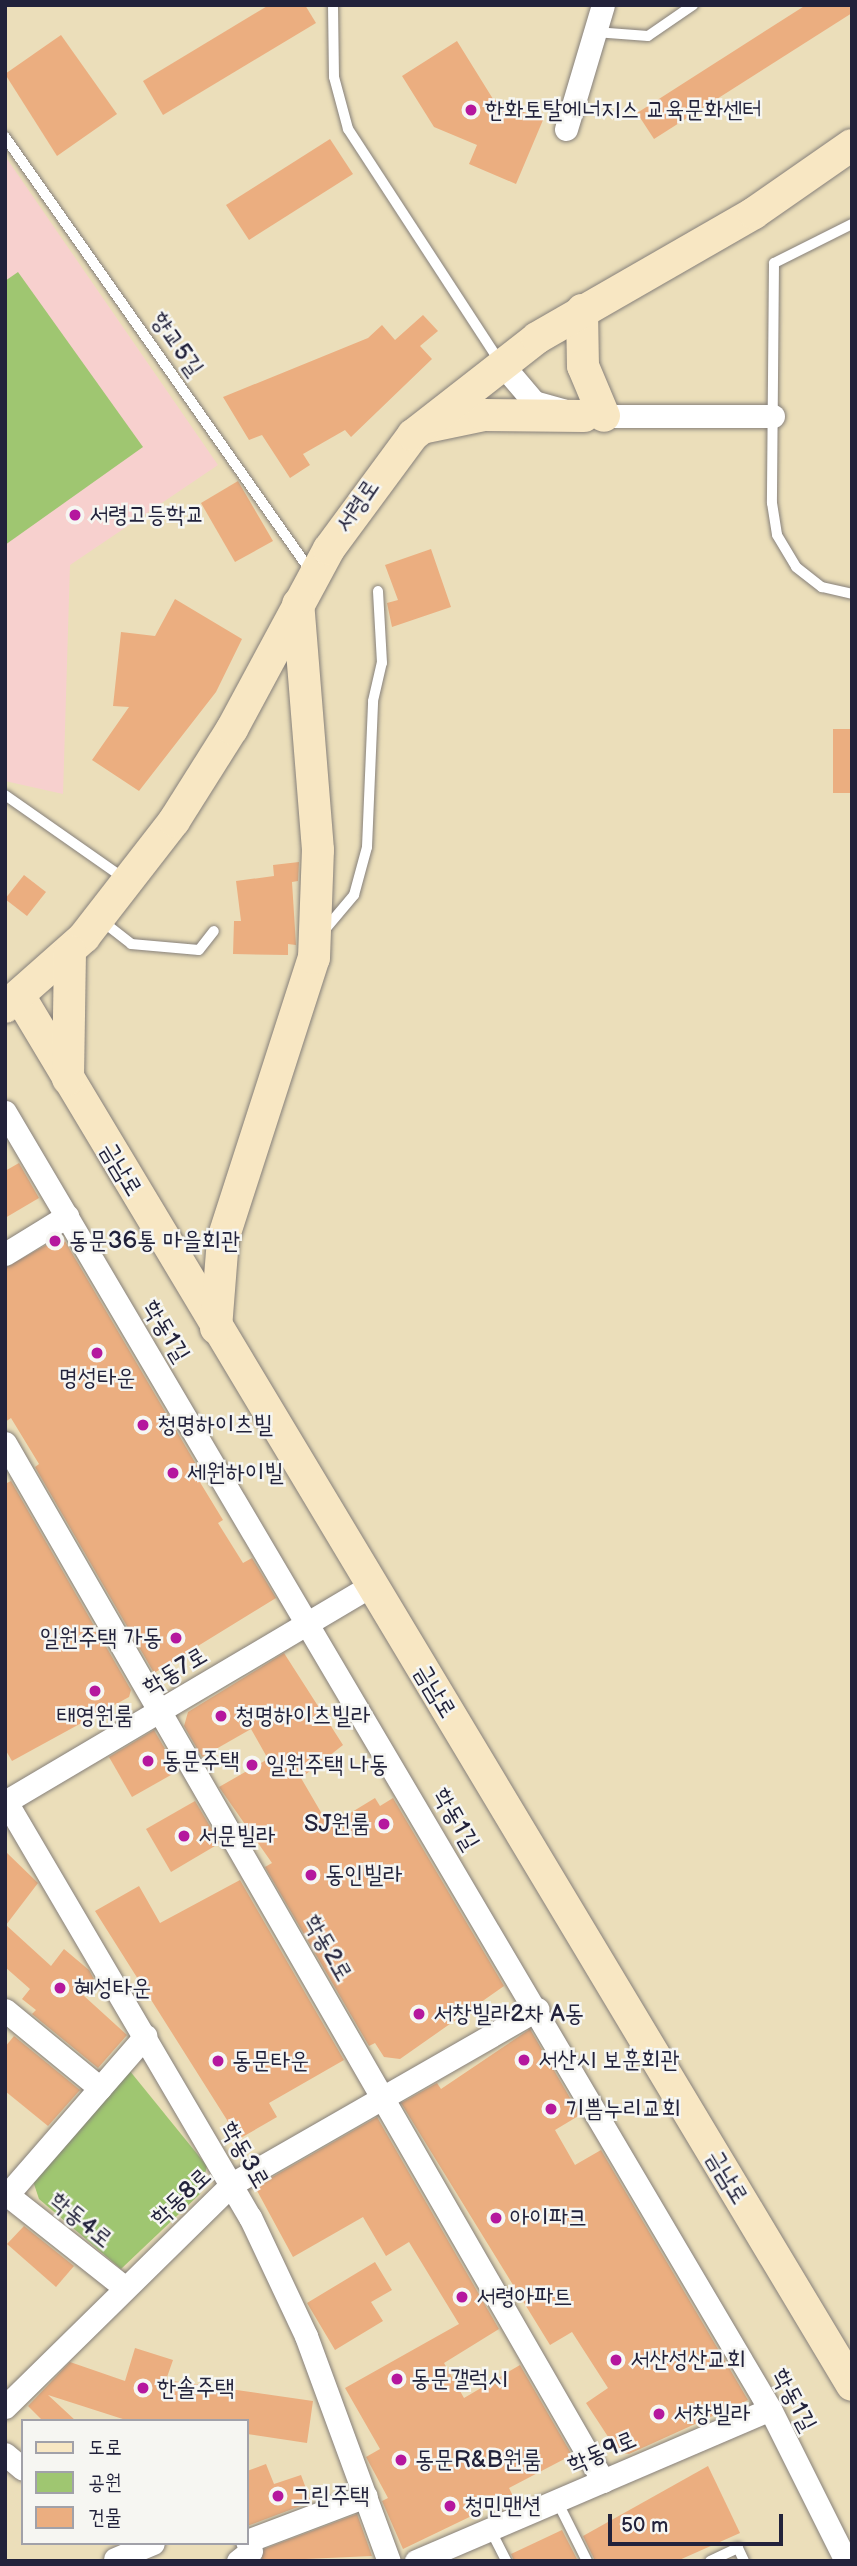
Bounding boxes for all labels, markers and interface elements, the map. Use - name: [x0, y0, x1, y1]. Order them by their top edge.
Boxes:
- place label: 한화토탈에너지스 교육문화센터: [485, 96, 762, 124]
- marker: 한화토탈에너지스 교육문화센터: [463, 102, 479, 118]
- street label: 향교5길: [145, 306, 209, 382]
- street label: 서령로: [329, 474, 385, 538]
- place label: 서령고등학교: [89, 501, 205, 529]
- marker: 서령고등학교: [67, 507, 83, 523]
- street label: 금남로: [94, 1137, 148, 1201]
- place label: 동문36통 마을회관: [69, 1227, 240, 1255]
- marker: 동문36통 마을회관: [47, 1233, 63, 1249]
- street label: 학동1길: [136, 1295, 196, 1367]
- marker: 명성타운: [89, 1345, 105, 1361]
- place label: 명성타운: [58, 1364, 136, 1392]
- place label: 청명하이츠빌: [157, 1411, 273, 1439]
- marker: 청명하이츠빌: [135, 1417, 151, 1433]
- place label: 세원하이빌: [187, 1459, 284, 1487]
- marker: 세원하이빌: [165, 1465, 181, 1481]
- place label: 일원주택 가동: [40, 1624, 162, 1652]
- marker: 일원주택 가동: [168, 1630, 184, 1646]
- street label: 학동7로: [138, 1641, 212, 1701]
- street label: 금남로: [408, 1659, 462, 1723]
- marker: 태영원룸: [87, 1683, 103, 1699]
- place label: 태영원룸: [56, 1702, 134, 1730]
- place label: 청명하이츠빌라: [235, 1702, 370, 1730]
- marker: 청명하이츠빌라: [213, 1708, 229, 1724]
- place label: 동문주택: [162, 1747, 239, 1775]
- place label: 일원주택 나동: [266, 1751, 388, 1779]
- marker: 동문주택: [140, 1753, 156, 1769]
- marker: 일원주택 나동: [244, 1757, 260, 1773]
- street label: 학동1길: [427, 1783, 485, 1855]
- place label: SJ원룸: [304, 1810, 370, 1838]
- marker: SJ원룸: [376, 1816, 392, 1832]
- place label: 서문빌라: [198, 1822, 275, 1850]
- marker: 서문빌라: [176, 1828, 192, 1844]
- place label: 동인빌라: [325, 1861, 402, 1889]
- marker: 동인빌라: [303, 1867, 319, 1883]
- street label: 학동2로: [298, 1910, 358, 1986]
- place label: 혜성타운: [74, 1974, 151, 2002]
- marker: 혜성타운: [52, 1980, 68, 1996]
- place label: 서창빌라2차 A동: [433, 2000, 584, 2028]
- marker: 서창빌라2차 A동: [411, 2006, 427, 2022]
- place label: 서산시 보훈회관: [538, 2046, 680, 2074]
- place label: 동문타운: [232, 2047, 309, 2075]
- marker: 서산시 보훈회관: [516, 2052, 532, 2068]
- marker: 동문타운: [210, 2053, 226, 2069]
- place label: 기쁨누리교회: [565, 2095, 681, 2123]
- marker: 기쁨누리교회: [543, 2101, 559, 2117]
- street label: 학동3로: [214, 2116, 276, 2194]
- street label: 금남로: [700, 2145, 754, 2209]
- street label: 학동8로: [145, 2162, 217, 2232]
- street label: 학동4로: [44, 2186, 118, 2254]
- place label: 아이파크: [510, 2204, 587, 2232]
- marker: 아이파크: [488, 2210, 504, 2226]
- place label: 서령아파트: [476, 2283, 573, 2311]
- marker: 서령아파트: [454, 2289, 470, 2305]
- place label: 서산성산교회: [630, 2346, 746, 2374]
- marker: 서산성산교회: [608, 2352, 624, 2368]
- street label: 학동1길: [766, 2364, 822, 2436]
- place label: 동문갤럭시: [411, 2365, 508, 2393]
- marker: 동문갤럭시: [389, 2371, 405, 2387]
- place label: 한솔주택: [157, 2374, 234, 2402]
- marker: 한솔주택: [135, 2380, 151, 2396]
- place label: 서창빌라: [673, 2400, 750, 2428]
- marker: 서창빌라: [651, 2406, 667, 2422]
- legend: [21, 2419, 248, 2545]
- street label: 학동9로: [563, 2425, 641, 2479]
- text: 도로: [88, 2435, 122, 2460]
- place label: 동문R&B원룸: [415, 2446, 542, 2474]
- marker: 동문R&B원룸: [393, 2452, 409, 2468]
- text: 공원: [88, 2470, 122, 2495]
- place label: 그린주택: [292, 2482, 369, 2510]
- marker: 그린주택: [270, 2488, 286, 2504]
- place label: 청민맨션: [464, 2492, 541, 2520]
- marker: 청민맨션: [442, 2498, 458, 2514]
- scale bar: [612, 2500, 787, 2544]
- text: 건물: [88, 2505, 122, 2530]
- text: 50 m: [621, 2513, 668, 2538]

